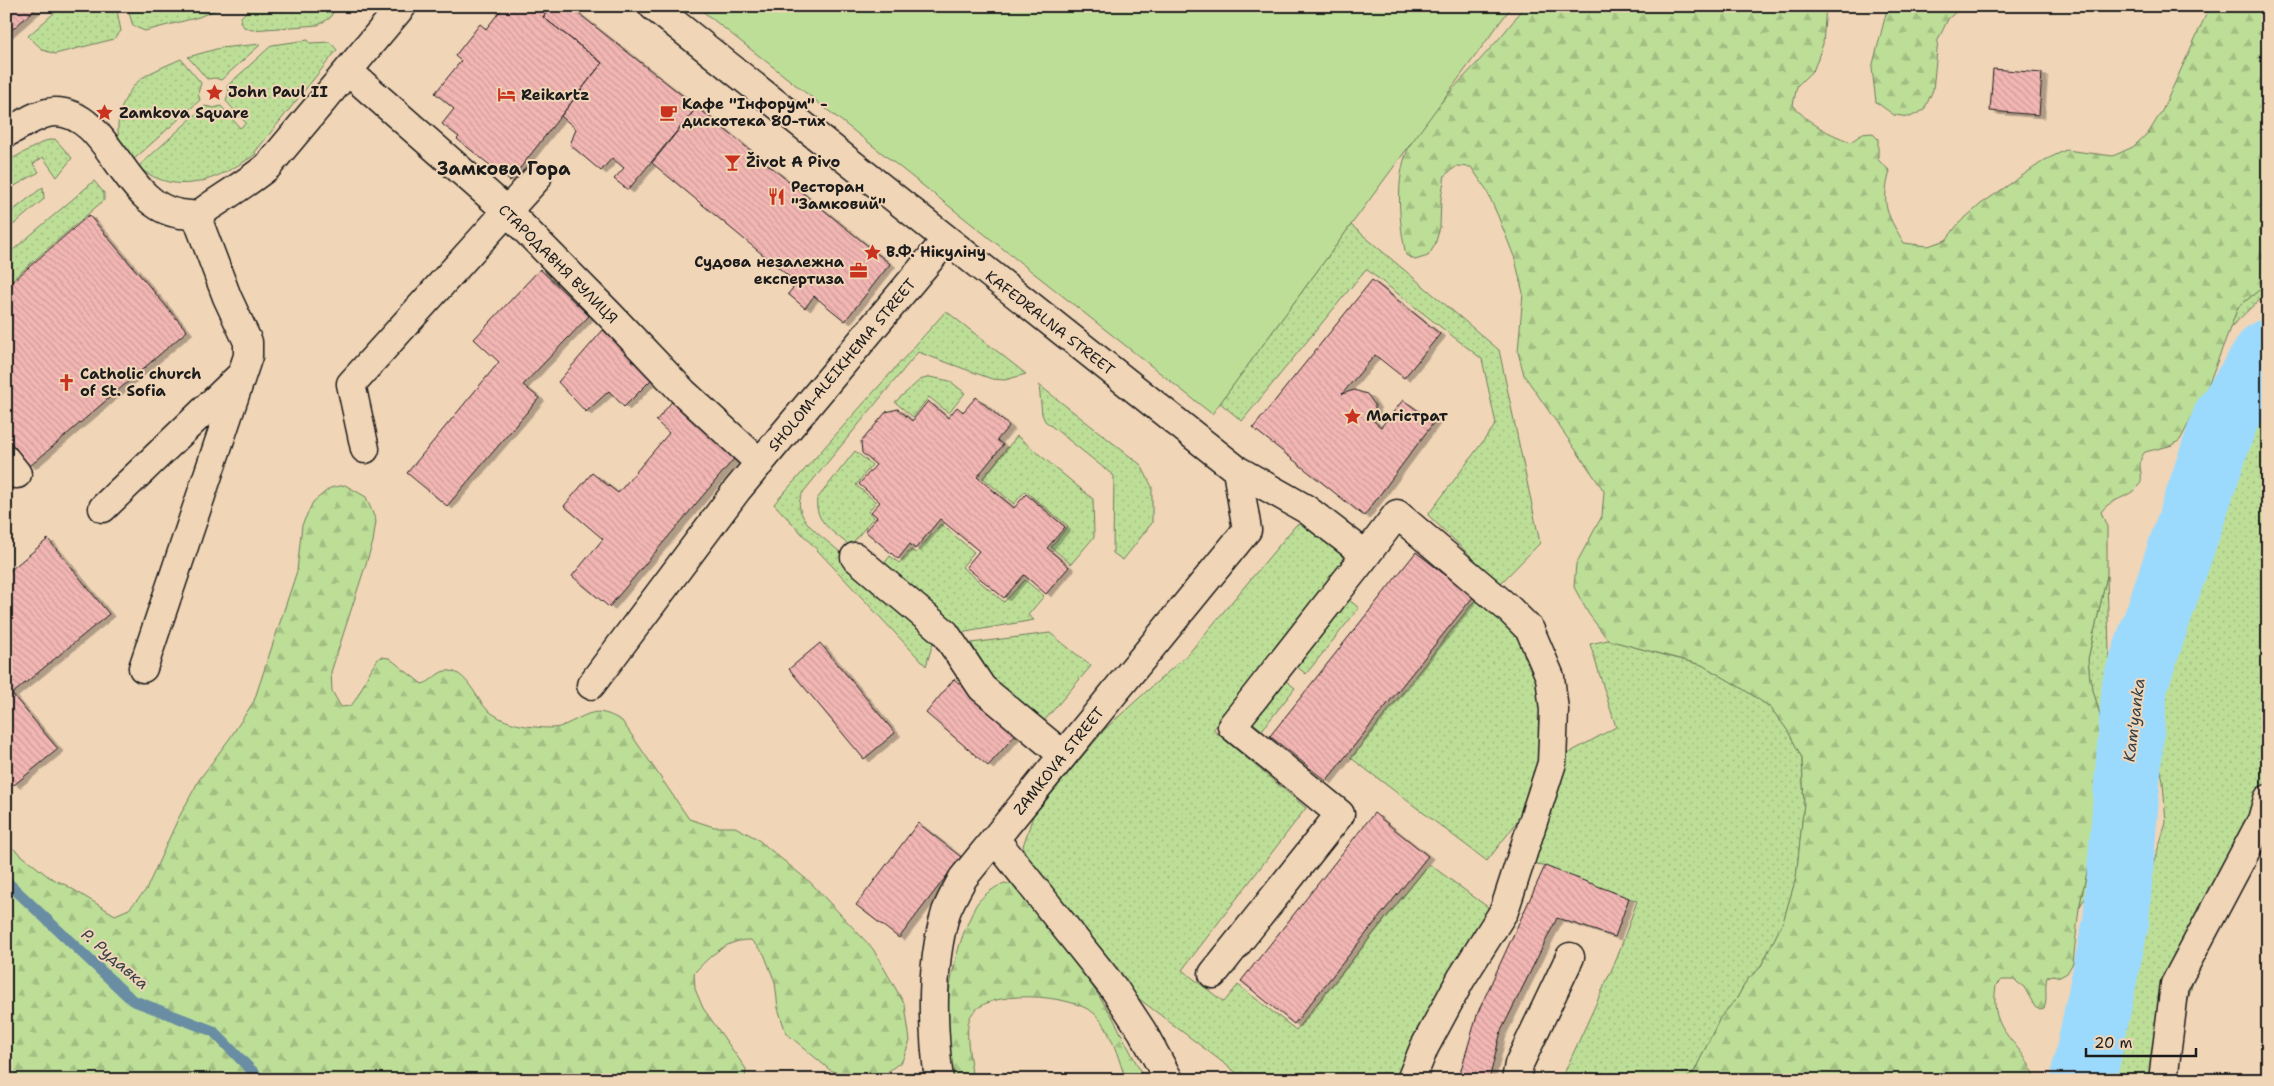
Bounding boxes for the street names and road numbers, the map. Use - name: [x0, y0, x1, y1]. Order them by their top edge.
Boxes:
- street label: СТАРОДАВНЯ ВУЛИЦЯ: [494, 200, 622, 328]
- street label: KAFEDRALNA STREET: [981, 266, 1119, 380]
- street label: SHOLOM-ALEIKHEMA STREET: [764, 274, 920, 456]
- street label: ZAMKOVA STREET: [1009, 703, 1109, 819]

